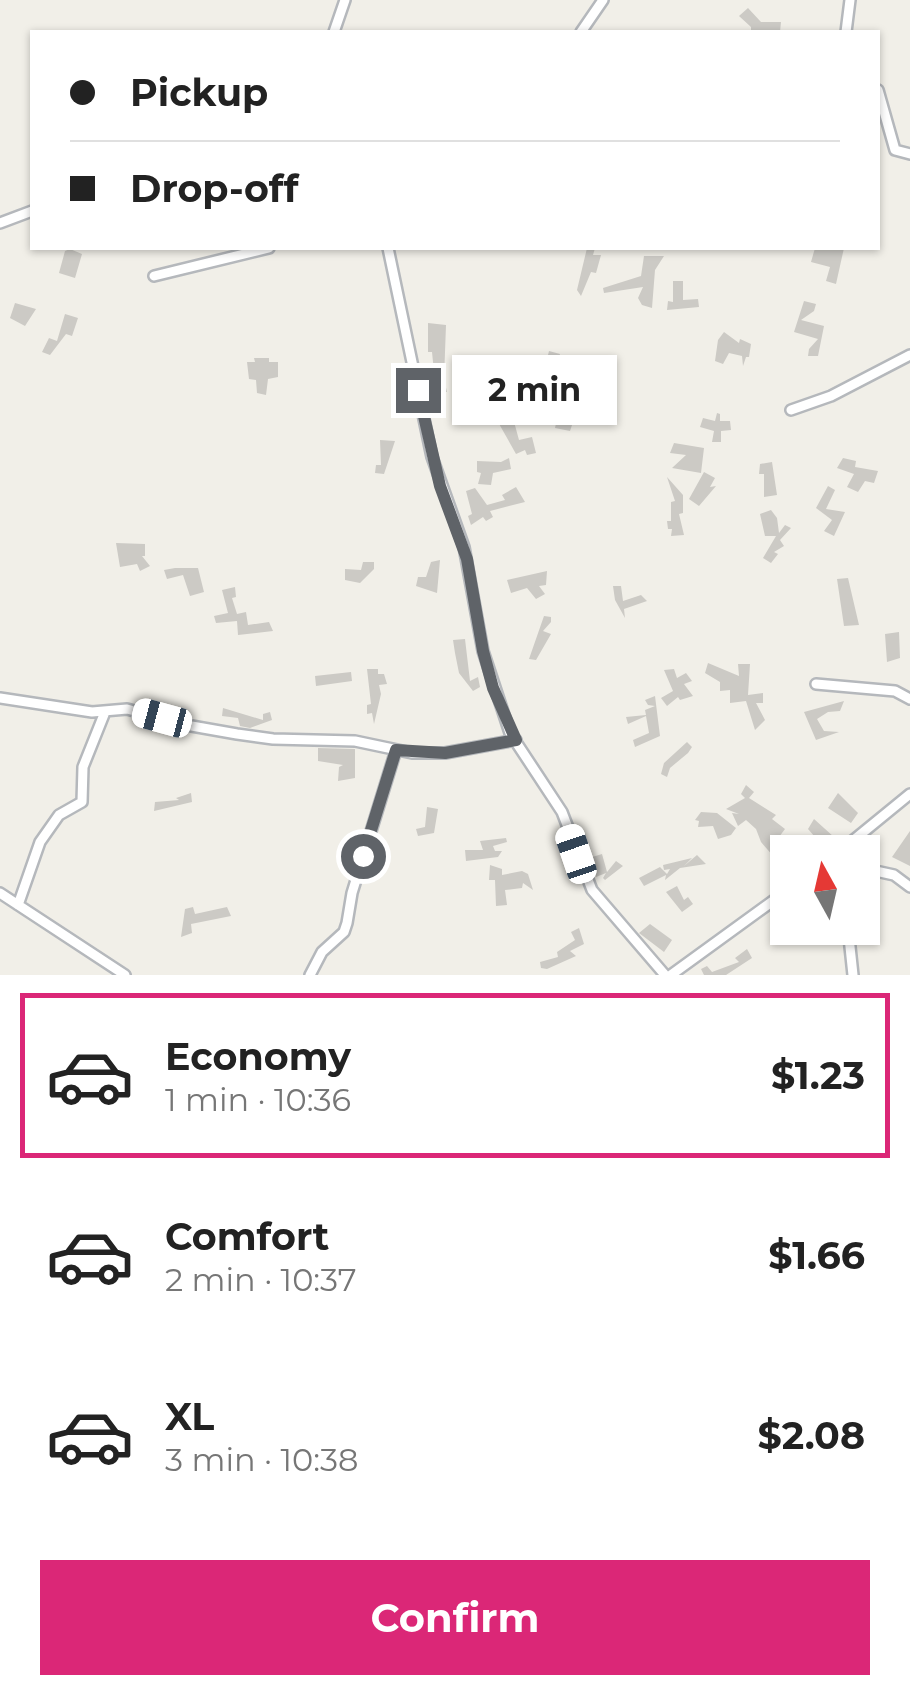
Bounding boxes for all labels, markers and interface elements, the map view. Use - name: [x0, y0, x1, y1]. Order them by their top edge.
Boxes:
- text: Pickup: [130, 69, 268, 116]
- text: Drop-off: [130, 165, 299, 212]
- callout: 2 min: [453, 355, 618, 425]
- route end: [396, 368, 441, 413]
- text: 2 min: [488, 370, 581, 409]
- car: [129, 696, 195, 740]
- car: [552, 821, 600, 887]
- route start: [341, 834, 386, 879]
- north arrow: [770, 835, 880, 945]
- map controls: [770, 835, 880, 945]
- icon: car: [45, 1031, 135, 1121]
- text: Economy: [165, 1033, 351, 1080]
- text: $1.23: [771, 1052, 865, 1099]
- text: 1 min · 10:36: [165, 1080, 351, 1119]
- icon: car: [45, 1211, 135, 1301]
- text: Comfort: [165, 1213, 329, 1260]
- text: $1.66: [768, 1232, 865, 1279]
- text: 2 min · 10:37: [165, 1260, 357, 1299]
- icon: car: [45, 1391, 135, 1481]
- text: XL: [165, 1393, 214, 1440]
- text: $2.08: [758, 1412, 865, 1459]
- text: 3 min · 10:38: [165, 1440, 358, 1479]
- button: Confirm: [40, 1560, 870, 1675]

